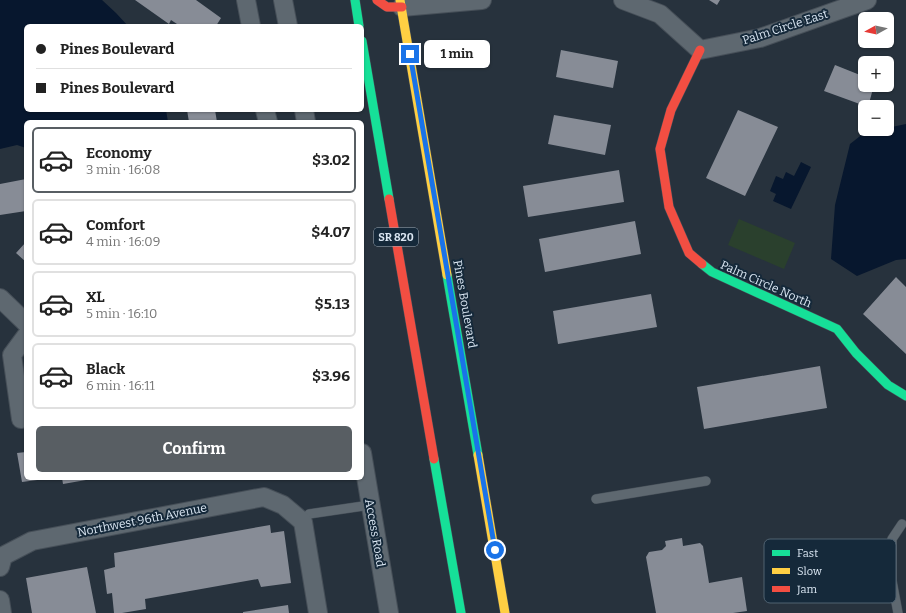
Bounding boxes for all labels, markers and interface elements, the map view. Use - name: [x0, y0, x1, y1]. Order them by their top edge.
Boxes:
- street label: Palm Circle East: [741, 6, 830, 47]
- north arrow: [858, 12, 894, 48]
- map controls: [858, 12, 894, 136]
- text: Pines Boulevard: [60, 40, 174, 58]
- callout: 1 min: [424, 40, 490, 68]
- route end: [401, 45, 419, 63]
- text: 1 min: [441, 46, 473, 61]
- button: +: [858, 56, 894, 92]
- text: Pines Boulevard: [60, 79, 174, 97]
- button: −: [858, 100, 894, 136]
- icon: car: [38, 142, 74, 178]
- text: Economy: [86, 144, 152, 162]
- text: $3.02: [312, 151, 350, 169]
- text: 3 min · 16:08: [86, 162, 160, 177]
- icon: car: [38, 214, 74, 250]
- text: Comfort: [86, 216, 145, 234]
- text: $4.07: [311, 223, 350, 241]
- road number: SR 820: [374, 228, 418, 246]
- text: 4 min · 16:09: [86, 234, 160, 249]
- street label: Palm Circle North: [718, 258, 814, 311]
- street label: Pines Boulevard: [450, 259, 480, 349]
- icon: car: [38, 286, 74, 322]
- text: XL: [86, 288, 105, 306]
- text: $5.13: [315, 295, 350, 313]
- text: 5 min · 16:10: [86, 306, 157, 321]
- icon: car: [38, 358, 74, 394]
- text: Black: [86, 360, 125, 378]
- text: $3.96: [312, 367, 350, 385]
- text: 6 min · 16:11: [86, 378, 155, 393]
- button: Confirm: [36, 426, 352, 472]
- street label: Access Road: [362, 498, 388, 568]
- street label: Northwest 96th Avenue: [76, 501, 208, 539]
- legend: [764, 539, 896, 603]
- route start: [486, 541, 504, 559]
- text: Fast: [797, 547, 818, 560]
- text: Slow: [797, 565, 822, 578]
- text: Jam: [796, 583, 817, 596]

